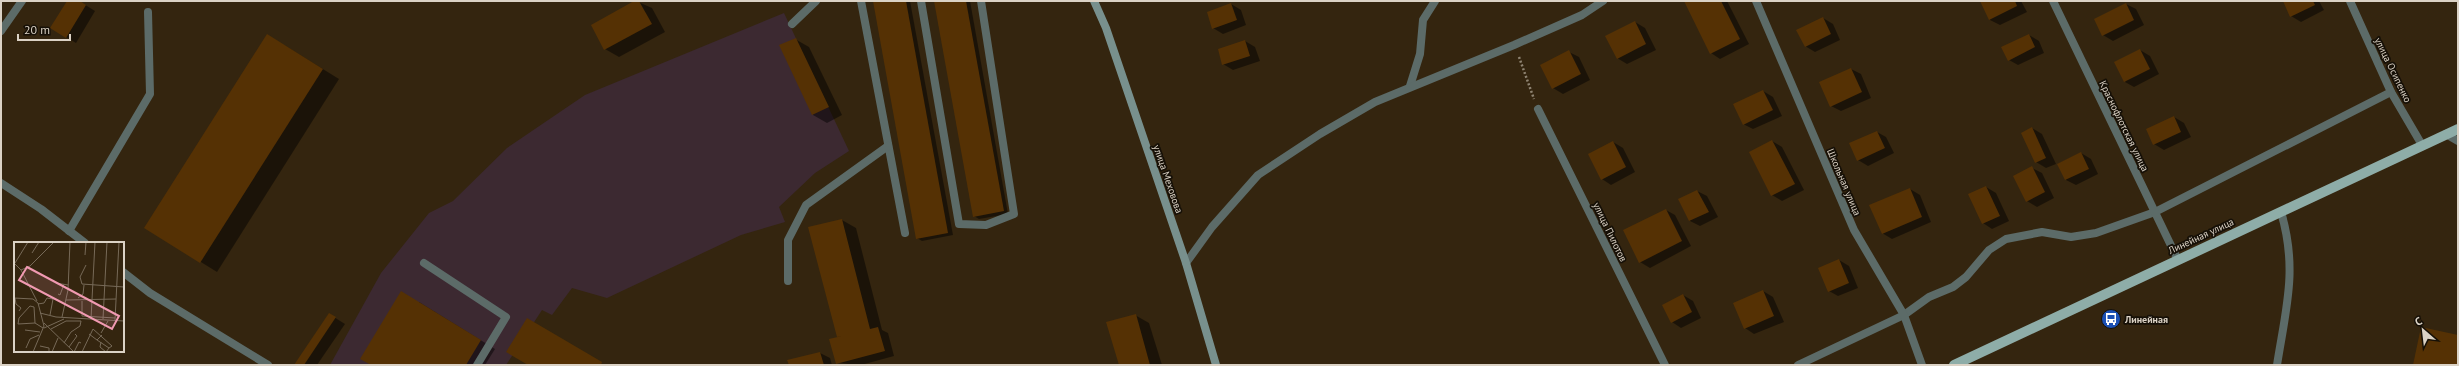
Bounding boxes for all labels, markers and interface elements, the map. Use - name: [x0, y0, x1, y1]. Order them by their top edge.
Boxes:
- scale bar: [18, 16, 70, 42]
- text: 20 m: [24, 22, 50, 37]
- street label: улица Осипенко: [2372, 35, 2414, 105]
- street label: Краснофлотская улица: [2096, 78, 2152, 174]
- street label: улица Меховова: [1150, 143, 1186, 215]
- street label: Школьная улица: [1824, 146, 1864, 218]
- street label: улица Пилотов: [1590, 200, 1630, 264]
- street label: Линейная улица: [2165, 215, 2236, 257]
- inset map: [14, 242, 124, 352]
- bus stop icon: Линейная: [2100, 308, 2122, 330]
- north arrow: [2403, 310, 2443, 350]
- place label: Линейная: [2124, 313, 2168, 326]
- text: С: [2412, 314, 2424, 329]

